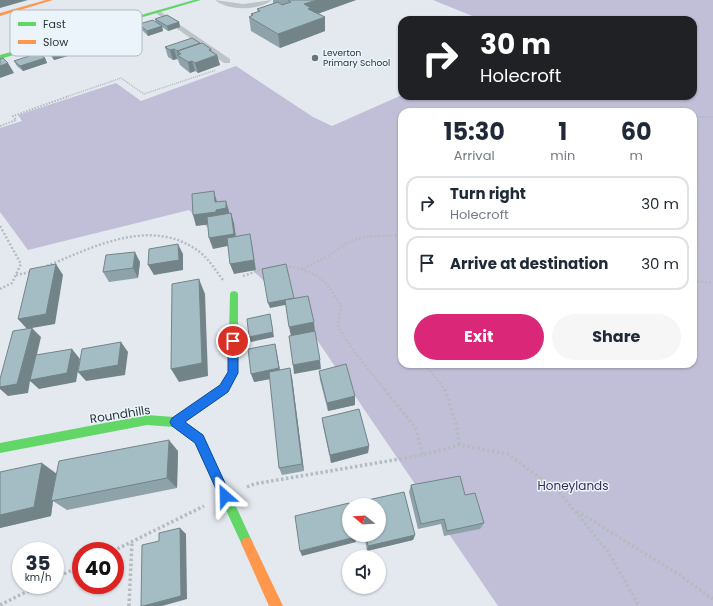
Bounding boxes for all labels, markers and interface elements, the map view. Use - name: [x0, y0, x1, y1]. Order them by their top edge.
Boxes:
- legend: [10, 10, 142, 56]
- text: Fast: [43, 16, 66, 32]
- text: 30 m: [480, 25, 551, 64]
- icon: right: [414, 32, 466, 84]
- text: Slow: [43, 34, 68, 50]
- place label: Leverton Primary School: [323, 47, 390, 69]
- marker: Leverton Primary School: [310, 53, 320, 63]
- text: Holecroft: [480, 63, 561, 88]
- text: 15:30: [443, 115, 505, 148]
- text: 1: [558, 115, 567, 148]
- text: 60: [621, 115, 652, 148]
- text: Arrival: [454, 146, 495, 165]
- text: min: [550, 146, 575, 165]
- text: m: [629, 146, 643, 165]
- text: Turn right: [450, 183, 526, 204]
- icon: right: [416, 192, 438, 214]
- text: 30 m: [641, 193, 679, 214]
- text: Holecroft: [450, 205, 509, 224]
- icon: arrive: [416, 252, 438, 274]
- text: Arrive at destination: [450, 253, 608, 274]
- text: 30 m: [641, 253, 679, 274]
- button: Exit: [414, 314, 544, 360]
- button: Share: [552, 314, 681, 360]
- pin: [216, 324, 250, 358]
- icon: arrive: [222, 330, 244, 352]
- street label: Roundhills: [88, 401, 152, 427]
- position arrow: [204, 475, 246, 517]
- park label: Honeylands: [538, 477, 608, 494]
- north arrow: [342, 498, 386, 542]
- map controls: [342, 498, 386, 594]
- speed limit sign: 40: [72, 542, 124, 594]
- text: 35: [25, 549, 51, 577]
- button: sound: [342, 550, 386, 594]
- text: km/h: [25, 570, 51, 585]

